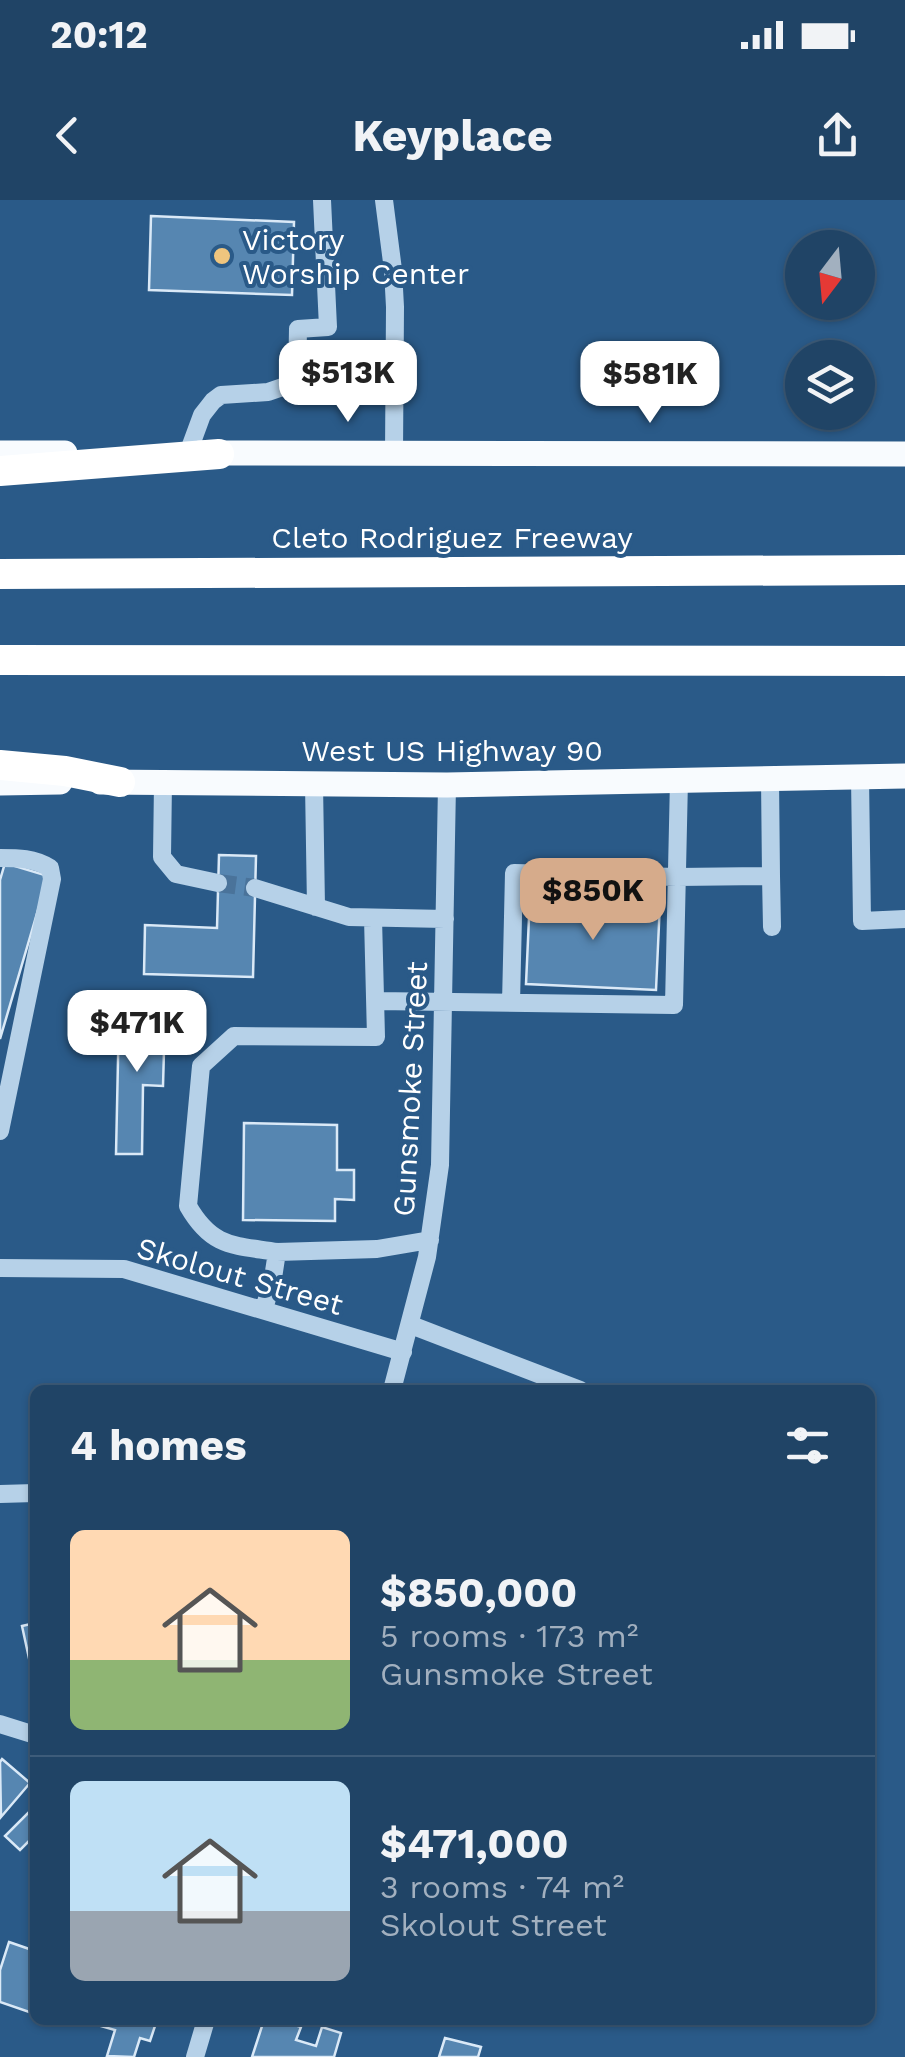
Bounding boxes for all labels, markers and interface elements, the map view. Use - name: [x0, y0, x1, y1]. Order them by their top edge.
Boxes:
- text: 20:12: [50, 13, 148, 57]
- icon: back: [40, 108, 95, 163]
- icon: share: [810, 108, 865, 163]
- text: Keyplace: [352, 109, 553, 162]
- place label: Victory Worship Center: [242, 222, 469, 291]
- north arrow: [785, 230, 875, 320]
- map controls: [785, 230, 875, 430]
- marker: Victory Worship Center: [211, 245, 233, 267]
- pin: $513K: [278, 340, 418, 425]
- button: layers: [785, 340, 875, 430]
- pin: $581K: [580, 341, 720, 426]
- text: $513K: [301, 353, 395, 391]
- text: $581K: [602, 354, 698, 392]
- street label: Cleto Rodriguez Freeway: [271, 520, 633, 555]
- street label: West US Highway 90: [301, 733, 603, 768]
- pin: $850K: [523, 858, 663, 943]
- text: $850K: [542, 871, 644, 909]
- street label: Gunsmoke Street: [386, 960, 434, 1217]
- pin: $471K: [67, 990, 207, 1075]
- text: $471K: [89, 1003, 185, 1041]
- street label: Skolout Street: [133, 1230, 347, 1322]
- icon: filters: [780, 1418, 835, 1473]
- text: 4 homes: [70, 1421, 247, 1470]
- text: $850,000: [380, 1568, 577, 1617]
- icon: home: [150, 1570, 270, 1690]
- text: 5 rooms · 173 m²: [380, 1617, 638, 1655]
- text: Gunsmoke Street: [380, 1655, 653, 1693]
- text: $471,000: [380, 1819, 569, 1868]
- icon: home: [150, 1821, 270, 1941]
- text: 3 rooms · 74 m²: [380, 1868, 624, 1906]
- text: Skolout Street: [380, 1906, 607, 1944]

